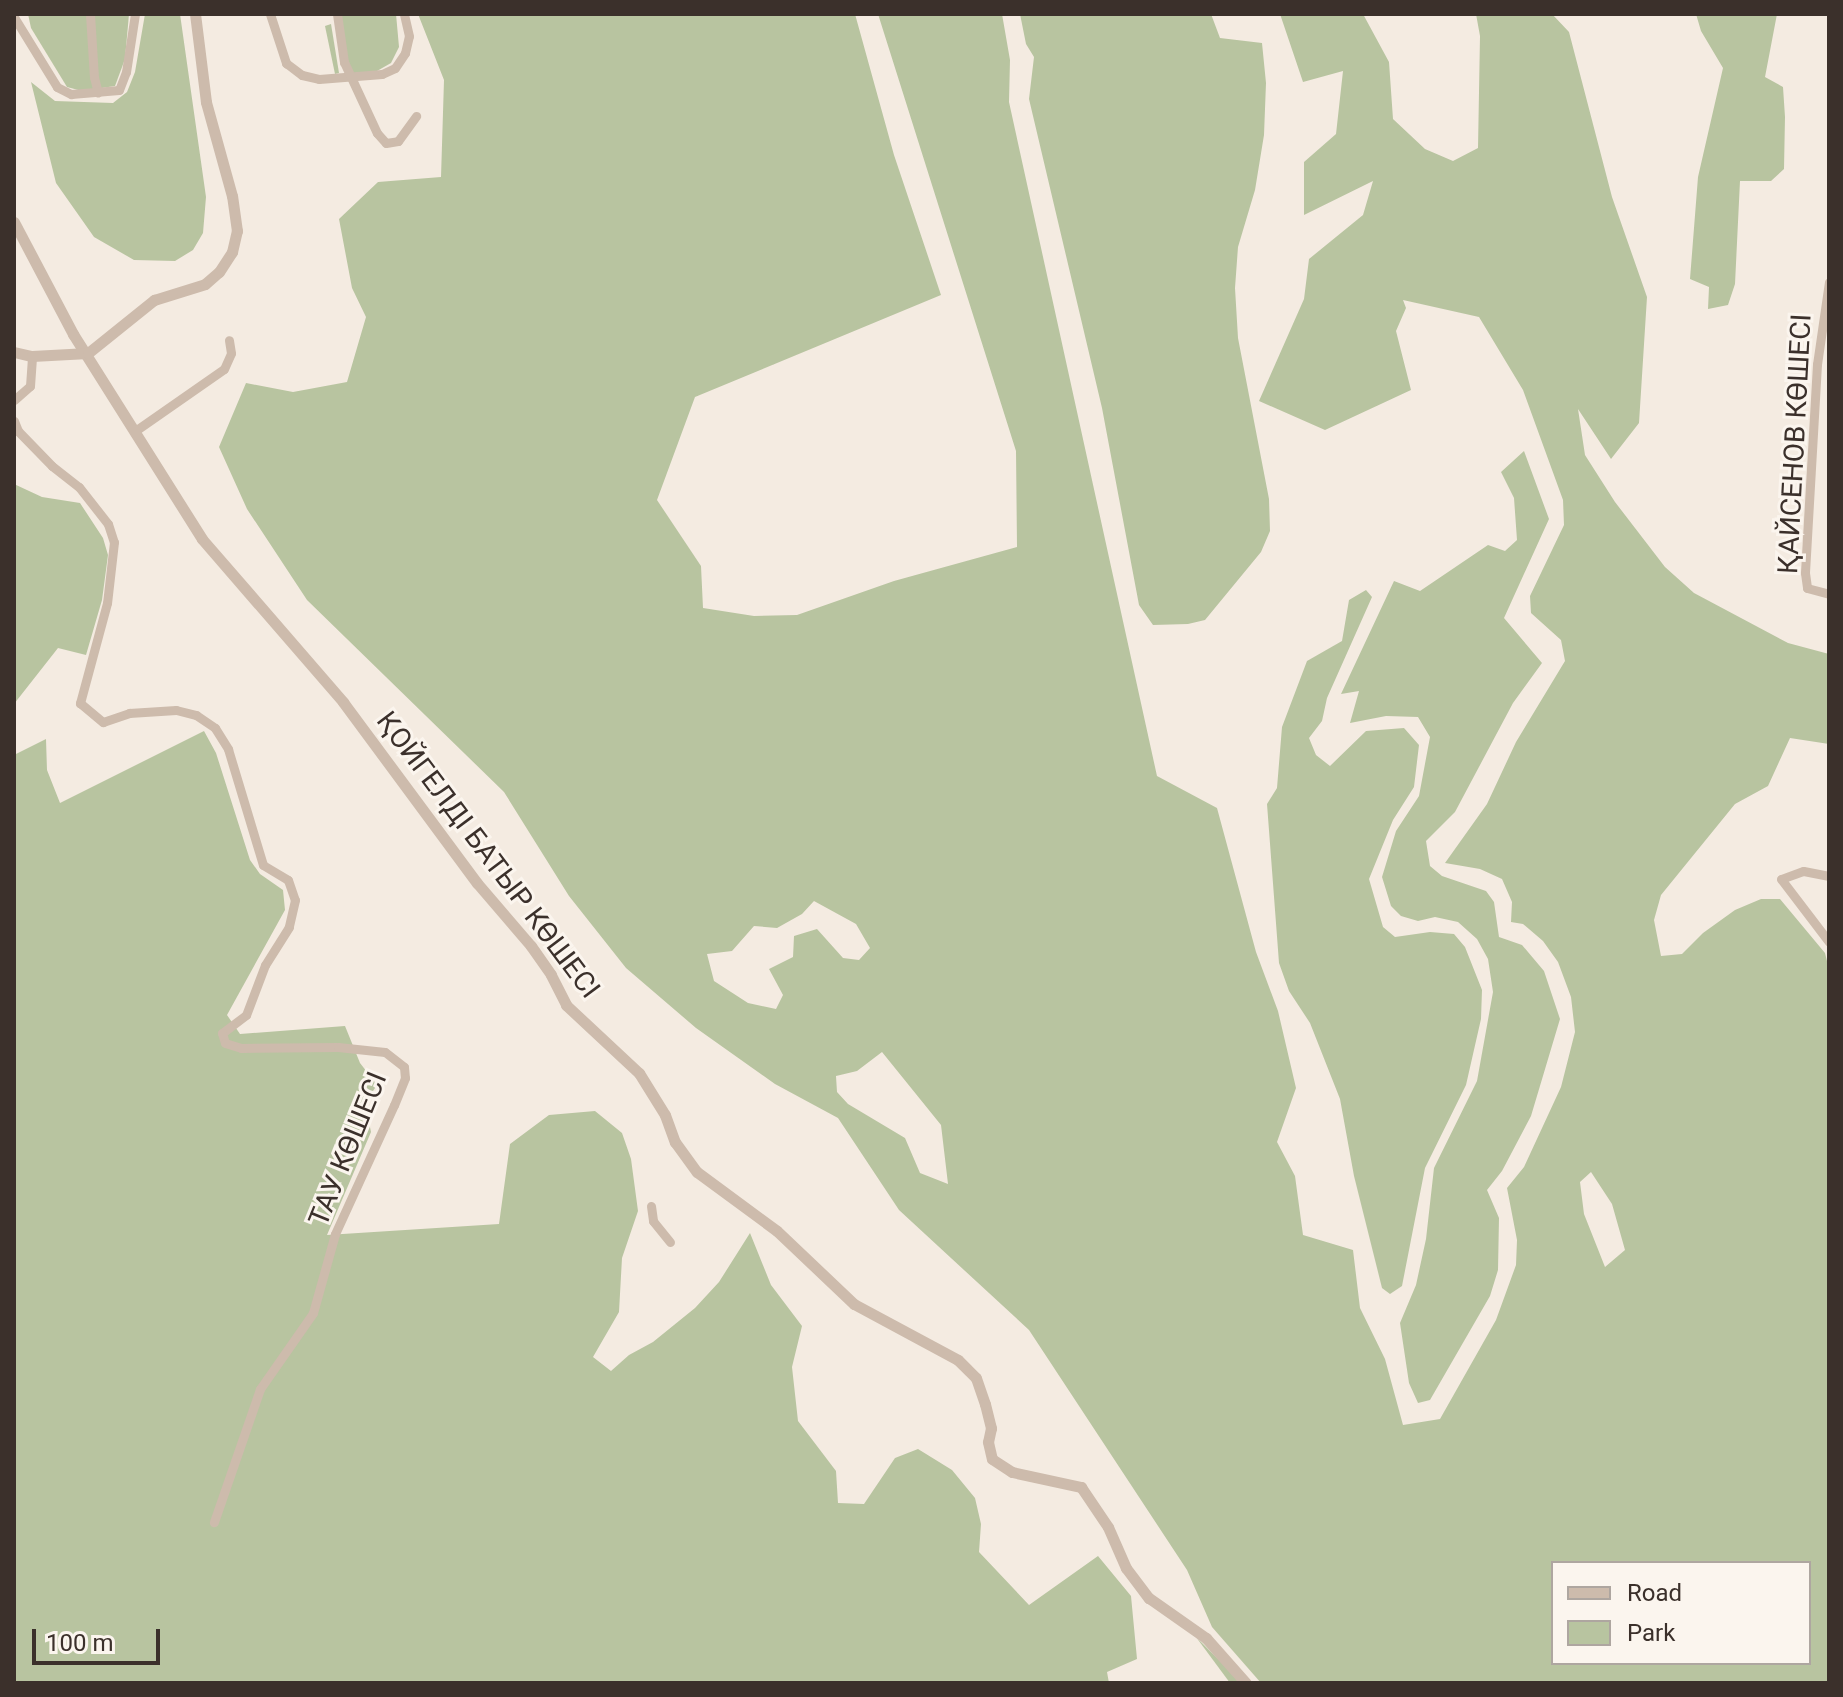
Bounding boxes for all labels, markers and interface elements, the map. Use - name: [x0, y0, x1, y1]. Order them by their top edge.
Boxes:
- street label: ҚАЙСЕНОВ КӨШЕСІ: [1771, 313, 1819, 575]
- street label: ҚОЙГЕЛДІ БАТЫР КӨШЕСІ: [369, 705, 607, 1005]
- street label: ТАУ КӨШЕСІ: [302, 1067, 394, 1231]
- legend: [1551, 1561, 1811, 1665]
- text: Road: [1627, 1579, 1682, 1607]
- scale bar: [36, 1613, 164, 1663]
- text: Park: [1627, 1619, 1675, 1647]
- text: 100 m: [46, 1629, 113, 1657]

